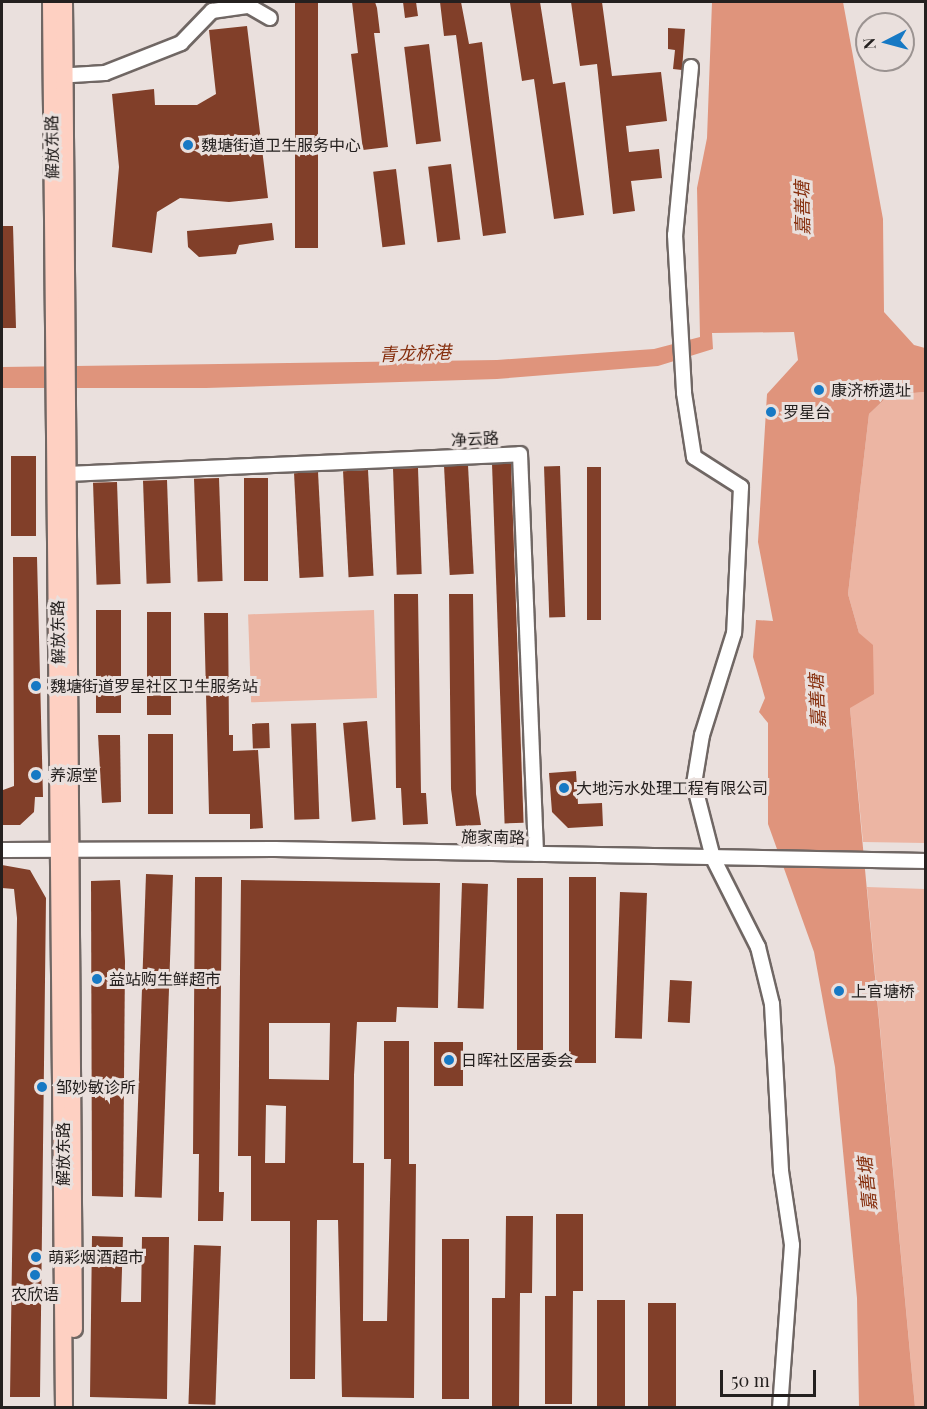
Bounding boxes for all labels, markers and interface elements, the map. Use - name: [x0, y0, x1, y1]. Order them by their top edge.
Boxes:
- north arrow: [855, 12, 915, 72]
- text: N: [858, 37, 880, 51]
- street label: 解放东路: [42, 115, 62, 179]
- place label: 魏塘街道卫生服务中心: [201, 135, 361, 155]
- marker: 魏塘街道卫生服务中心: [179, 136, 197, 154]
- water label: 嘉善塘: [791, 181, 813, 235]
- water label: 青龙桥港: [379, 341, 451, 365]
- place label: 康济桥遗址: [831, 380, 911, 400]
- marker: 康济桥遗址: [812, 383, 826, 397]
- place label: 罗星台: [783, 402, 831, 422]
- marker: 罗星台: [764, 405, 778, 419]
- street label: 净云路: [451, 428, 499, 450]
- street label: 解放东路: [48, 600, 68, 664]
- water label: 嘉善塘: [805, 673, 829, 729]
- place label: 魏塘街道罗星社区卫生服务站: [50, 676, 258, 696]
- marker: 魏塘街道罗星社区卫生服务站: [27, 677, 45, 695]
- place label: 养源堂: [50, 765, 98, 785]
- marker: 养源堂: [27, 766, 45, 784]
- place label: 大地污水处理工程有限公司: [576, 778, 768, 798]
- marker: 大地污水处理工程有限公司: [557, 781, 571, 795]
- street label: 施家南路: [461, 827, 525, 847]
- place label: 益站购生鲜超市: [109, 969, 221, 989]
- marker: 益站购生鲜超市: [90, 972, 104, 986]
- place label: 上官塘桥: [851, 981, 915, 1001]
- marker: 上官塘桥: [832, 984, 846, 998]
- place label: 日晖社区居委会: [461, 1050, 573, 1070]
- marker: 日晖社区居委会: [442, 1053, 456, 1067]
- place label: 邹妙敏诊所: [56, 1077, 136, 1097]
- marker: 邹妙敏诊所: [33, 1078, 51, 1096]
- street label: 解放东路: [53, 1122, 73, 1186]
- water label: 嘉善塘: [853, 1156, 881, 1212]
- place label: 萌彩烟酒超市: [48, 1247, 144, 1267]
- marker: 萌彩烟酒超市: [29, 1250, 43, 1264]
- marker: 农欣语: [28, 1268, 42, 1282]
- place label: 农欣语: [11, 1284, 59, 1304]
- scale bar: [723, 1358, 819, 1396]
- text: 50 m: [731, 1368, 770, 1392]

